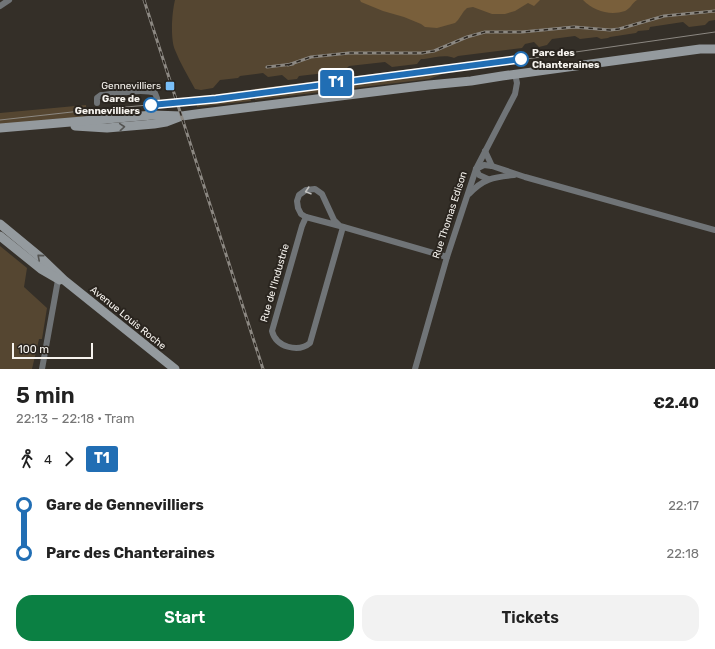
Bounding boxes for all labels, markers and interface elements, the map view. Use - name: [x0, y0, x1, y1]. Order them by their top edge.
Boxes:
- place label: Parc des Chanteraines: [532, 47, 600, 71]
- marker: Parc des Chanteraines: [513, 51, 529, 67]
- line badge: T1: [318, 70, 354, 96]
- text: T1: [328, 74, 344, 91]
- place label: Gennevilliers: [101, 80, 161, 92]
- marker: Gennevilliers: [164, 80, 176, 92]
- place label: Gare de Gennevilliers: [75, 93, 140, 117]
- marker: Gare de Gennevilliers: [143, 97, 159, 113]
- one-way arrow: [119, 123, 125, 132]
- street label: Rue Thomas Edison: [430, 170, 470, 260]
- one-way arrow: [304, 187, 311, 195]
- street label: Rue de l'Industrie: [258, 242, 292, 323]
- one-way arrow: [37, 255, 45, 262]
- street label: Avenue Louis Roche: [88, 284, 169, 353]
- scale bar: [12, 341, 93, 360]
- text: 100 m: [18, 343, 49, 356]
- text: 5 min: [16, 382, 75, 409]
- text: €2.40: [653, 394, 699, 412]
- text: 22:13 – 22:18 · Tram: [16, 411, 135, 426]
- icon: walk: [16, 448, 38, 470]
- icon: forward: [58, 448, 80, 470]
- text: T1: [94, 450, 110, 467]
- text: 4: [44, 452, 52, 467]
- text: Gare de Gennevilliers: [46, 496, 204, 514]
- text: 22:17: [668, 498, 699, 513]
- text: Parc des Chanteraines: [46, 544, 215, 562]
- text: 22:18: [667, 546, 699, 561]
- button: Start: [16, 595, 354, 641]
- button: Tickets: [362, 595, 699, 641]

